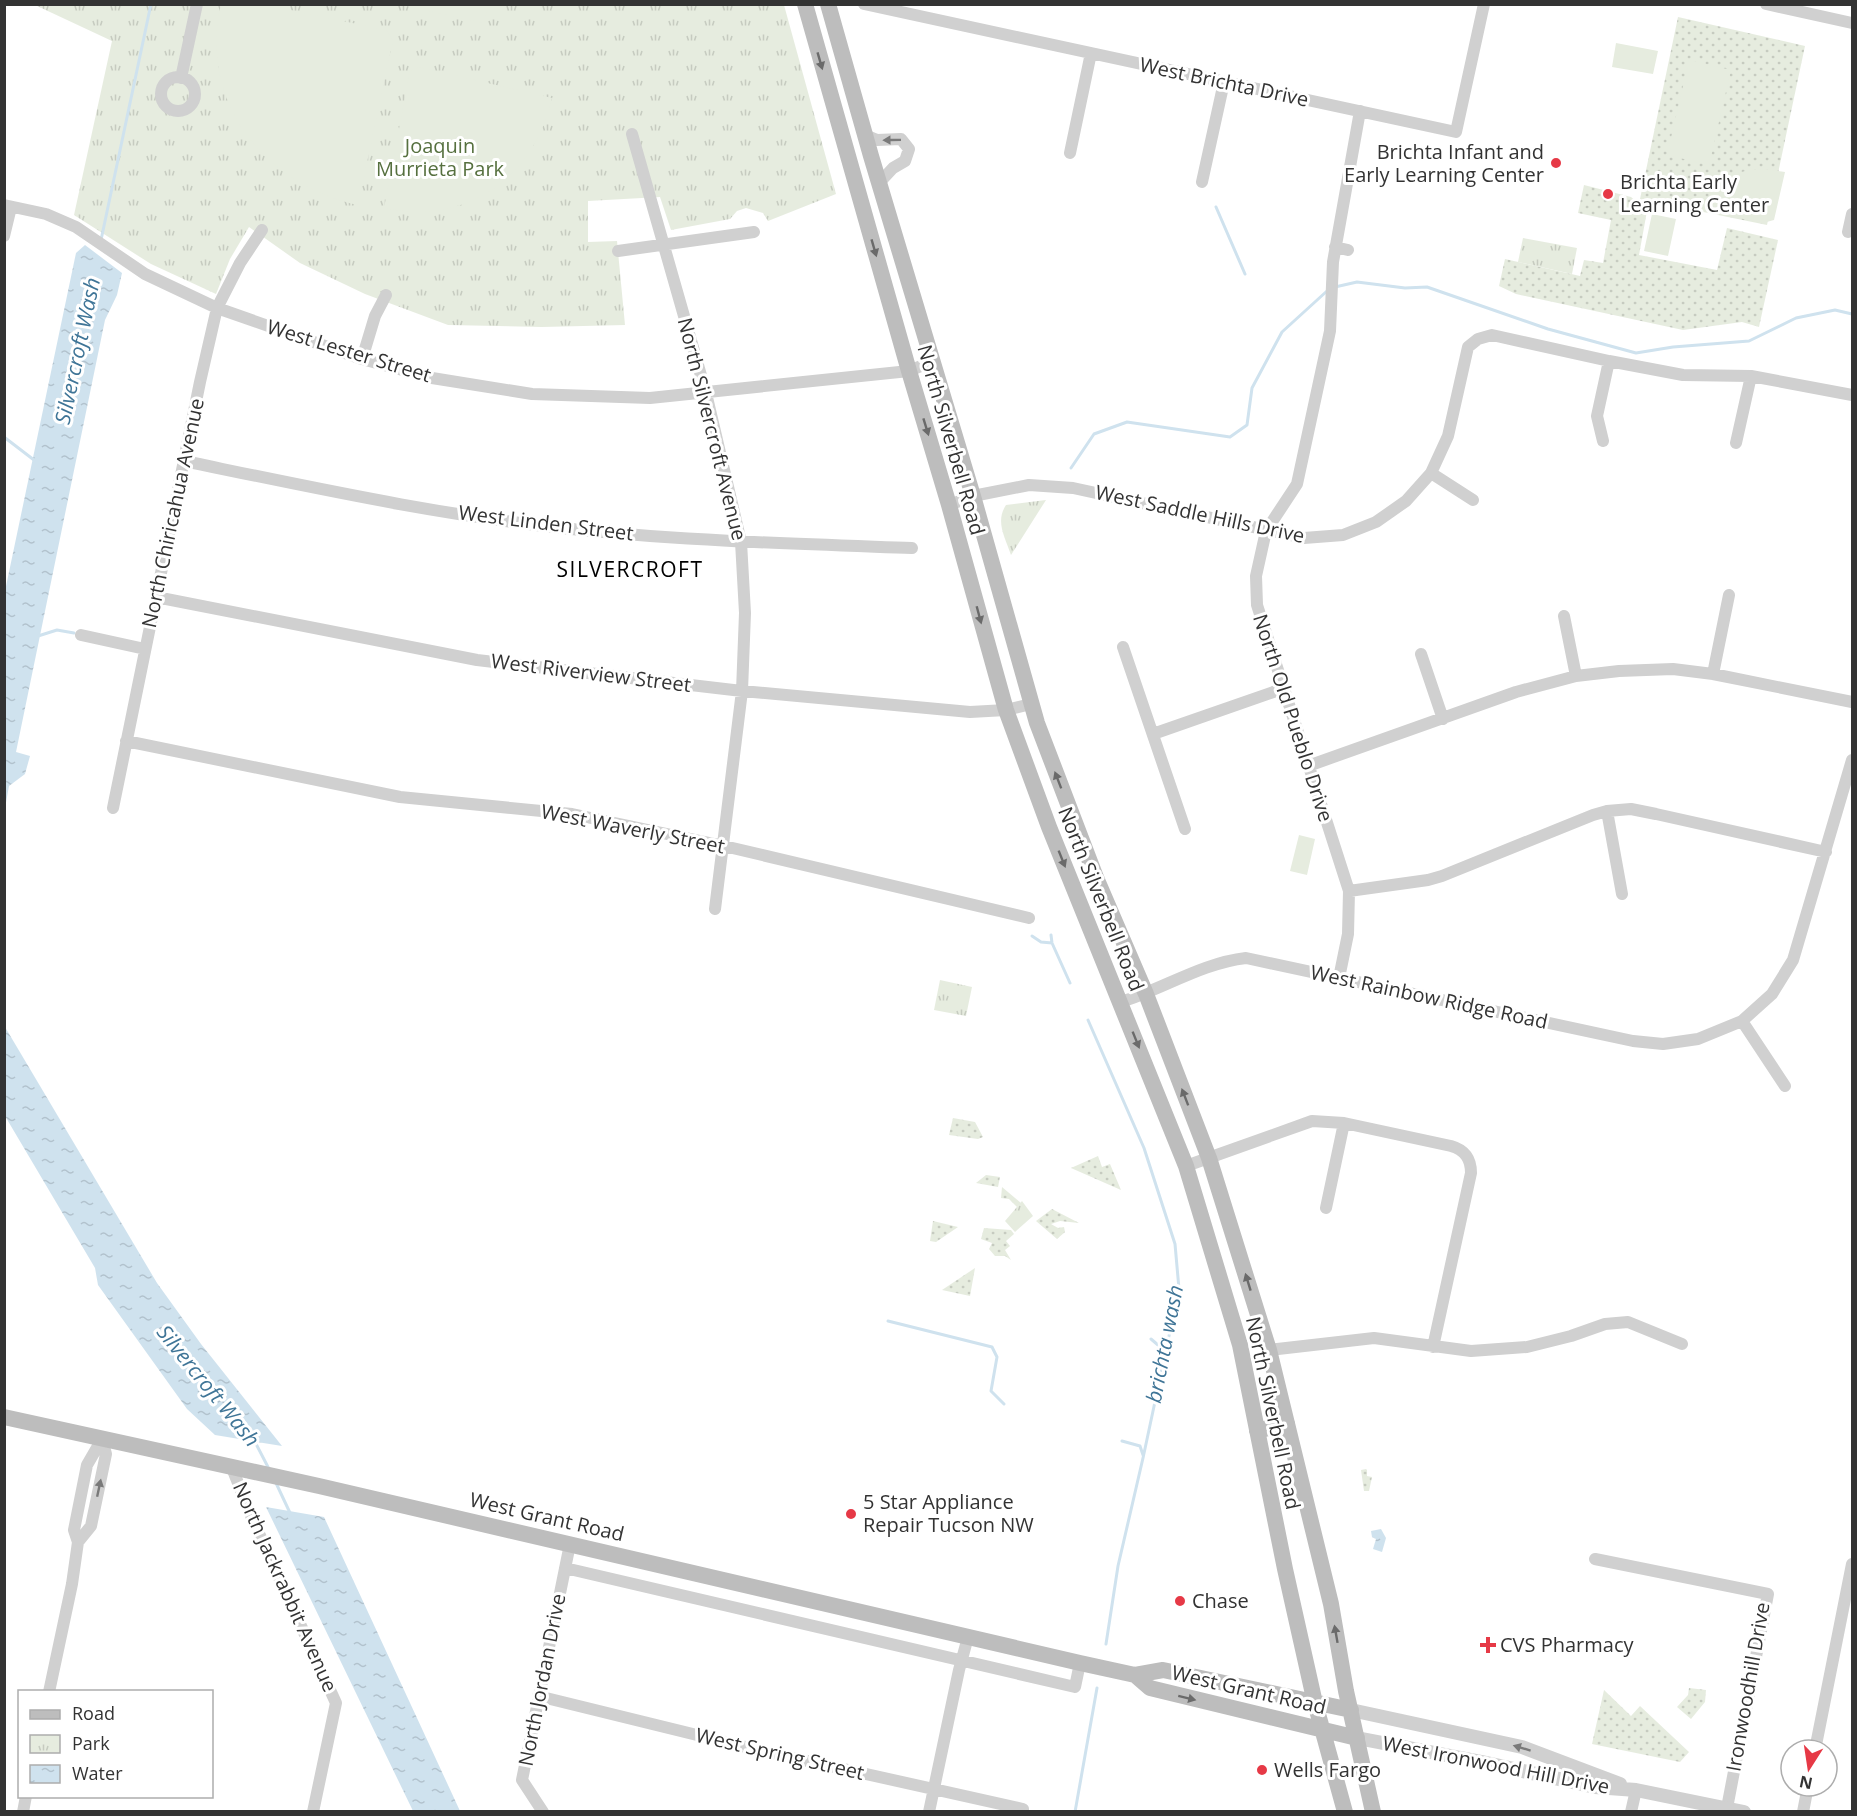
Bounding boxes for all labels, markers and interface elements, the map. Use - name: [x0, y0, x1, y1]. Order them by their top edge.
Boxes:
- street label: West Brichta Drive: [1137, 50, 1311, 113]
- one-way arrow: [816, 52, 826, 70]
- park label: Joaquin Murrieta Park: [376, 132, 505, 182]
- one-way arrow: [882, 135, 901, 145]
- place label: Brichta Infant and Early Learning Center: [1344, 138, 1544, 188]
- marker: Brichta Infant and Early Learning Center: [1549, 156, 1563, 170]
- place label: Brichta Early Learning Center: [1620, 168, 1769, 218]
- marker: Brichta Early Learning Center: [1601, 187, 1615, 201]
- one-way arrow: [870, 239, 879, 257]
- water label: Silvercroft Wash: [48, 275, 106, 427]
- street label: West Lester Street: [264, 313, 435, 388]
- street label: North Silvercroft Avenue: [672, 315, 753, 543]
- street label: North Silverbell Road: [911, 342, 992, 538]
- street label: North Chiricahua Avenue: [135, 396, 210, 630]
- one-way arrow: [922, 418, 931, 436]
- street label: West Saddle Hills Drive: [1093, 478, 1307, 549]
- street label: West Linden Street: [457, 498, 635, 547]
- district label: SILVERCROFT: [557, 555, 703, 583]
- one-way arrow: [975, 606, 985, 624]
- street label: North Old Pueblo Drive: [1247, 611, 1340, 825]
- street label: West Riverview Street: [490, 647, 693, 698]
- one-way arrow: [1053, 770, 1063, 788]
- street label: West Waverly Street: [539, 797, 727, 860]
- street label: North Silverbell Road: [1052, 803, 1151, 995]
- one-way arrow: [1058, 850, 1067, 868]
- street label: West Rainbow Ridge Road: [1308, 958, 1550, 1035]
- one-way arrow: [1131, 1031, 1141, 1049]
- one-way arrow: [1180, 1088, 1189, 1106]
- one-way arrow: [1242, 1273, 1252, 1291]
- water label: brichta wash: [1139, 1282, 1189, 1405]
- street label: North Silverbell Road: [1240, 1314, 1307, 1512]
- water label: Silvercroft Wash: [151, 1319, 267, 1452]
- street label: North Jackrabbit Avenue: [227, 1478, 344, 1696]
- one-way arrow: [95, 1479, 104, 1498]
- street label: West Grant Road: [467, 1486, 627, 1547]
- place label: 5 Star Appliance Repair Tucson NW: [863, 1488, 1034, 1538]
- marker: 5 Star Appliance Repair Tucson NW: [844, 1507, 858, 1521]
- place label: Chase: [1192, 1587, 1249, 1614]
- street label: North Jordan Drive: [512, 1591, 571, 1768]
- marker: Chase: [1173, 1594, 1187, 1608]
- street label: Ironwoodhill Drive: [1719, 1600, 1776, 1774]
- one-way arrow: [1331, 1624, 1340, 1643]
- place label: CVS Pharmacy: [1500, 1631, 1634, 1658]
- marker: CVS Pharmacy: [1481, 1638, 1495, 1652]
- street label: West Grant Road: [1169, 1659, 1329, 1720]
- legend: [18, 1690, 213, 1798]
- one-way arrow: [1179, 1694, 1197, 1703]
- text: Road: [72, 1701, 115, 1725]
- street label: West Spring Street: [693, 1721, 867, 1786]
- street label: West Ironwood Hill Drive: [1380, 1729, 1612, 1800]
- text: Park: [72, 1731, 110, 1755]
- north arrow: [1779, 1738, 1839, 1798]
- one-way arrow: [1513, 1743, 1531, 1752]
- place label: Wells Fargo: [1274, 1756, 1381, 1783]
- text: Water: [72, 1761, 123, 1785]
- marker: Wells Fargo: [1255, 1763, 1269, 1777]
- text: N: [1797, 1771, 1815, 1795]

